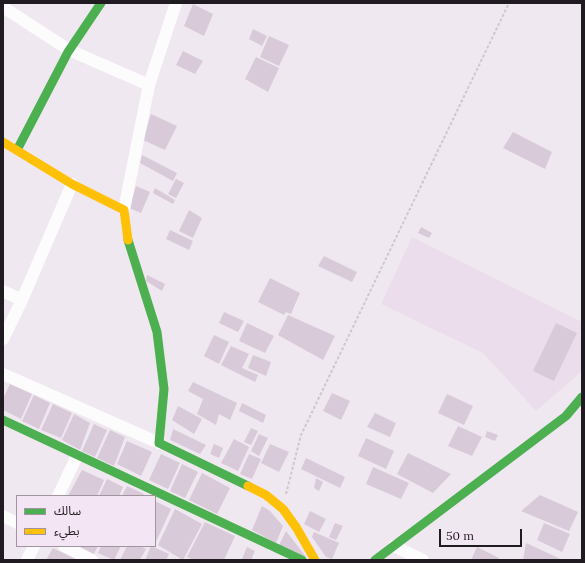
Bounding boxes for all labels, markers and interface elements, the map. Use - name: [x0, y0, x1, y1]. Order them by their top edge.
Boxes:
- legend: [16, 495, 156, 547]
- text: سالك: [54, 503, 81, 518]
- scale bar: [441, 521, 524, 547]
- text: بطيء: [54, 523, 80, 538]
- text: 50 m: [446, 528, 474, 543]

